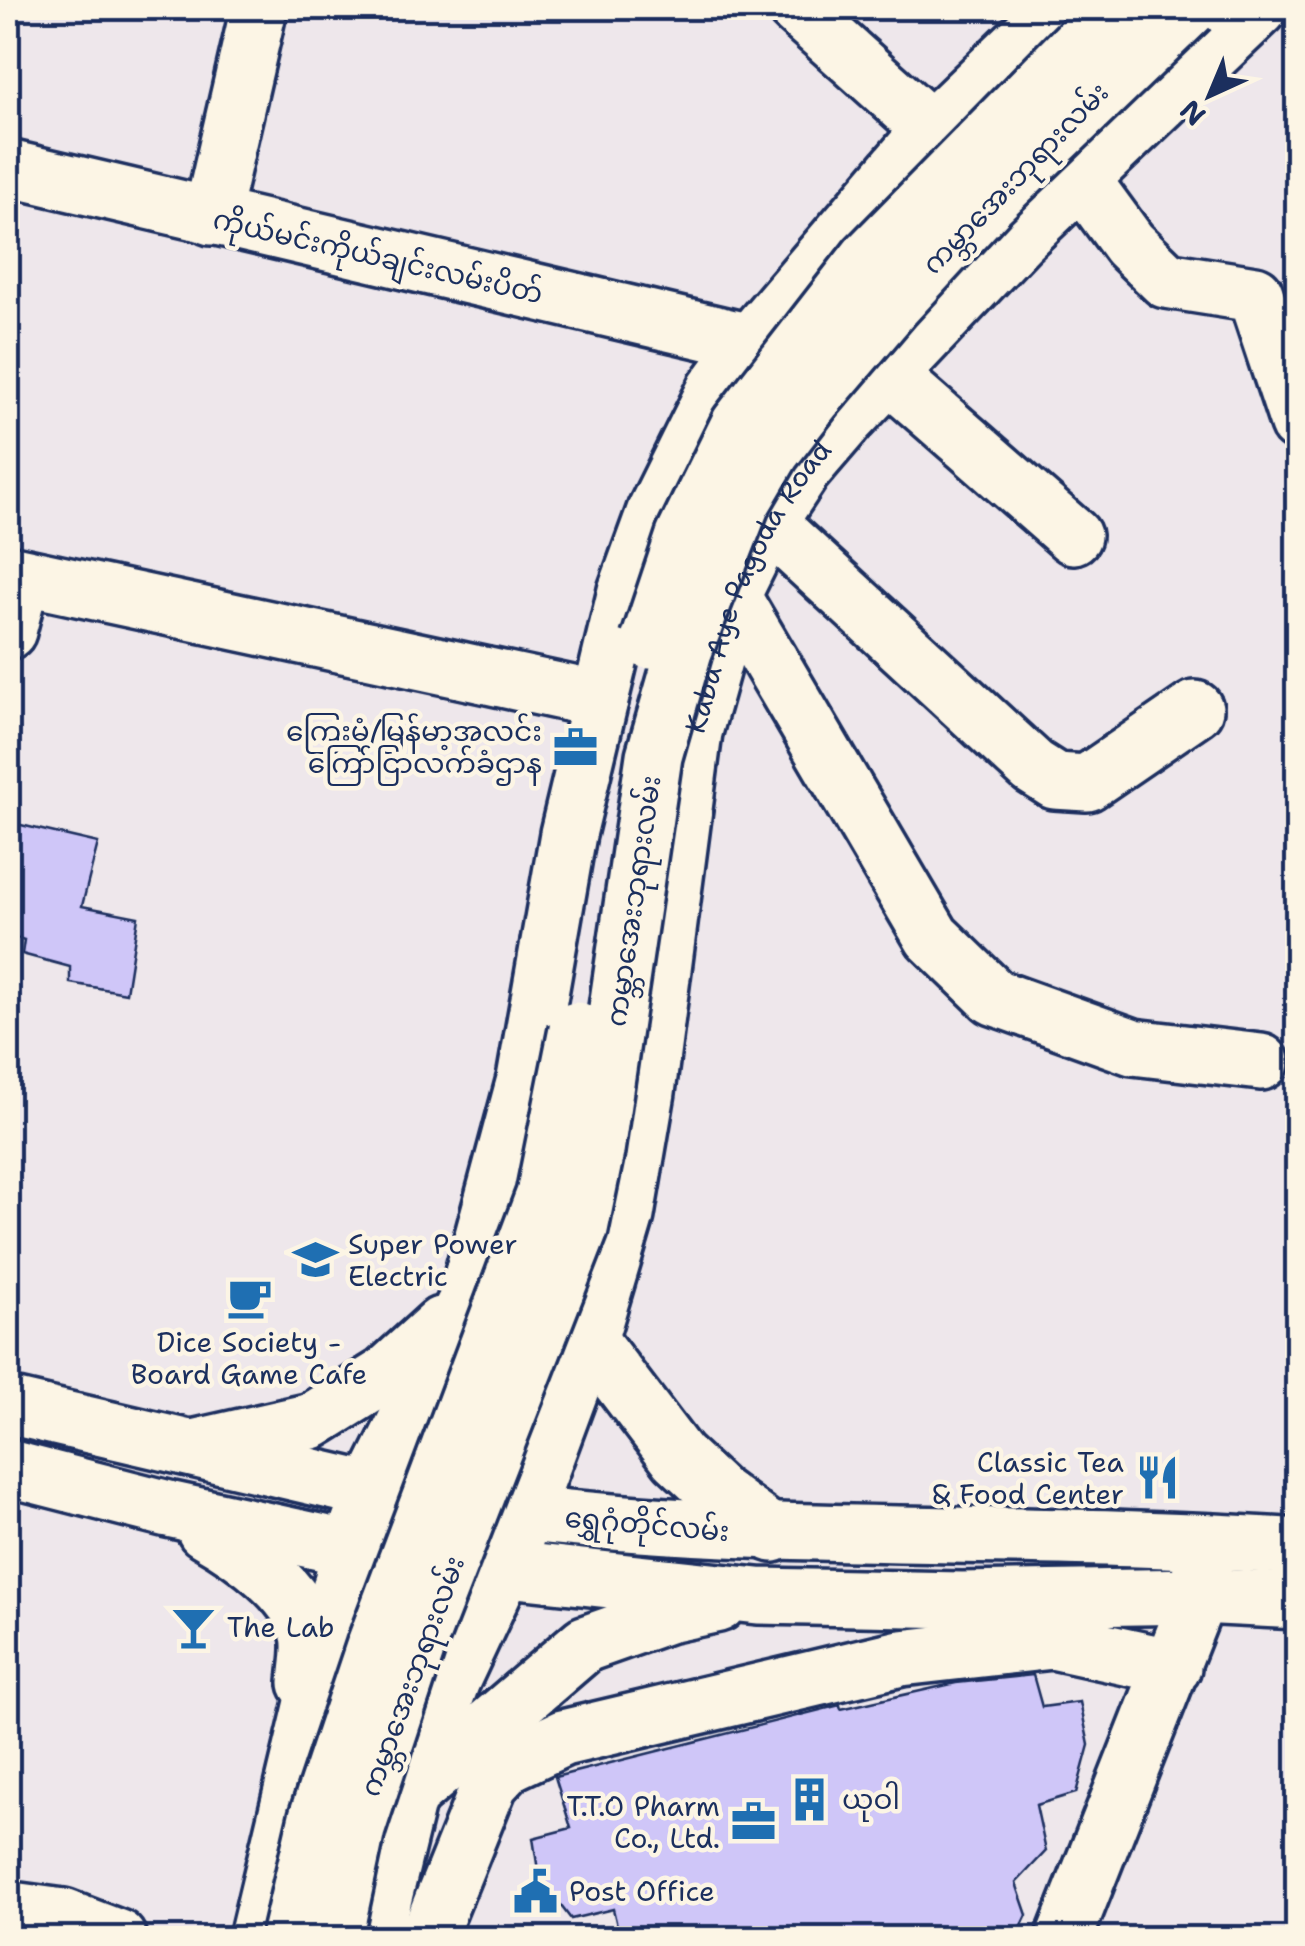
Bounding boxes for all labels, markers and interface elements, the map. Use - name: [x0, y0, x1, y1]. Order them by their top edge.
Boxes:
- north arrow: [1160, 45, 1260, 145]
- street label: ကမ္ဘာအေးဘုရားလမ်း: [913, 74, 1120, 285]
- text: N: [1171, 92, 1214, 134]
- street label: ကိုယ်မင်းကိုယ်ချင်းလမ်းပိတ်: [208, 200, 547, 316]
- street label: Kaba Aye Pagoda Road: [676, 432, 840, 737]
- place label: ‌ကြေးမုံ/မြန်မာ့အလင်း ကြော်ငြာလက်ခံဌာန: [286, 712, 542, 786]
- office icon: ‌ကြေးမုံ/မြန်မာ့အလင်း ကြော်ငြာလက်ခံဌာန: [551, 723, 599, 771]
- street label: ကမ္ဘာအေးဘုရားလမ်း: [597, 773, 673, 1030]
- place label: Super Power Electric: [348, 1225, 517, 1295]
- school or university icon: Super Power Electric: [291, 1236, 339, 1284]
- cafe icon: Dice Society - Board Game Cafe: [225, 1273, 273, 1321]
- place label: Dice Society - Board Game Cafe: [131, 1323, 367, 1393]
- place label: Classic Tea & Food Center: [932, 1443, 1124, 1513]
- restaurant icon: Classic Tea & Food Center: [1133, 1454, 1181, 1502]
- street label: ရွှေဂုံတိုင်လမ်း: [563, 1498, 731, 1554]
- street label: ကမ္ဘာအေးဘုရားလမ်း: [351, 1550, 477, 1803]
- bar icon: The Lab: [170, 1603, 218, 1651]
- place label: The Lab: [227, 1608, 335, 1646]
- building icon: ယုဝါ: [785, 1775, 833, 1823]
- place label: ယုဝါ: [842, 1780, 900, 1822]
- place label: T.T.O Pharm Co., Ltd.: [567, 1787, 720, 1857]
- office icon: T.T.O Pharm Co., Ltd.: [729, 1798, 777, 1846]
- public building icon: Post Office: [512, 1867, 560, 1915]
- place label: Post Office: [569, 1872, 715, 1910]

